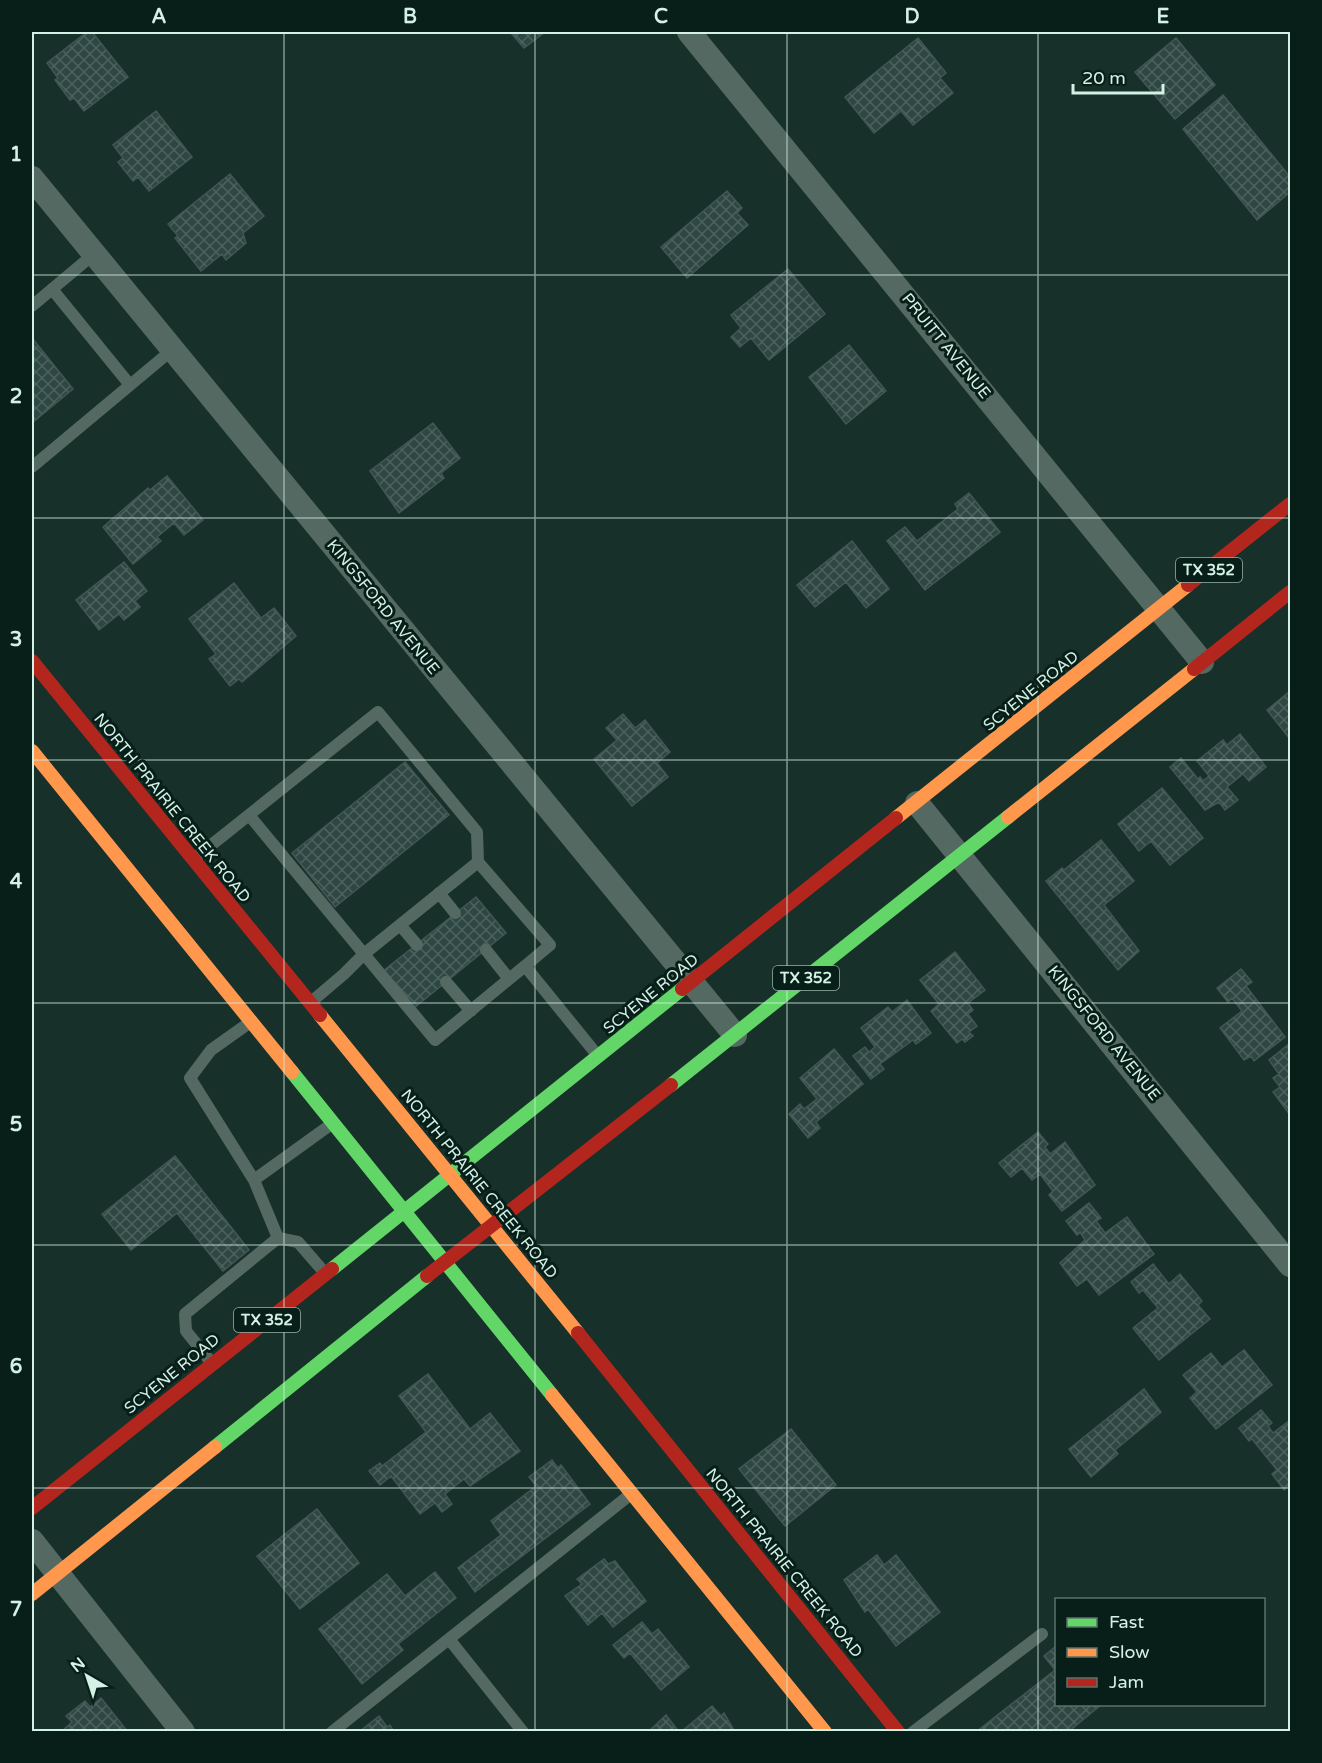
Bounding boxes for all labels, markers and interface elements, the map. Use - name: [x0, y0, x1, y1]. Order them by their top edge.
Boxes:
- text: A: [152, 5, 167, 29]
- text: B: [403, 5, 417, 29]
- text: C: [654, 5, 668, 29]
- text: D: [904, 5, 920, 29]
- text: E: [1157, 5, 1170, 29]
- scale bar: [1073, 57, 1163, 95]
- text: 20 m: [1082, 67, 1126, 89]
- text: 1: [10, 143, 22, 167]
- street label: PRUITT AVENUE: [897, 289, 995, 403]
- text: 2: [10, 385, 22, 409]
- street label: KINGSFORD AVENUE: [322, 536, 444, 678]
- road number: TX 352: [1176, 558, 1242, 582]
- text: 3: [10, 628, 22, 652]
- street label: SCYENE ROAD: [979, 646, 1083, 736]
- street label: NORTH PRAIRIE CREEK ROAD: [89, 709, 255, 907]
- text: 4: [10, 870, 23, 894]
- street label: SCYENE ROAD: [599, 949, 703, 1039]
- street label: KINGSFORD AVENUE: [1043, 962, 1165, 1104]
- road number: TX 352: [773, 966, 839, 990]
- street label: NORTH PRAIRIE CREEK ROAD: [396, 1085, 562, 1283]
- text: 5: [10, 1113, 22, 1137]
- road number: TX 352: [234, 1308, 300, 1332]
- street label: SCYENE ROAD: [120, 1329, 224, 1419]
- text: 6: [10, 1355, 22, 1379]
- street label: NORTH PRAIRIE CREEK ROAD: [701, 1464, 867, 1662]
- text: 7: [10, 1598, 22, 1622]
- legend: [1055, 1598, 1265, 1706]
- text: Fast: [1109, 1611, 1144, 1633]
- text: Slow: [1109, 1641, 1150, 1663]
- north arrow: [57, 1646, 117, 1706]
- text: N: [67, 1653, 89, 1677]
- text: Jam: [1109, 1671, 1144, 1693]

